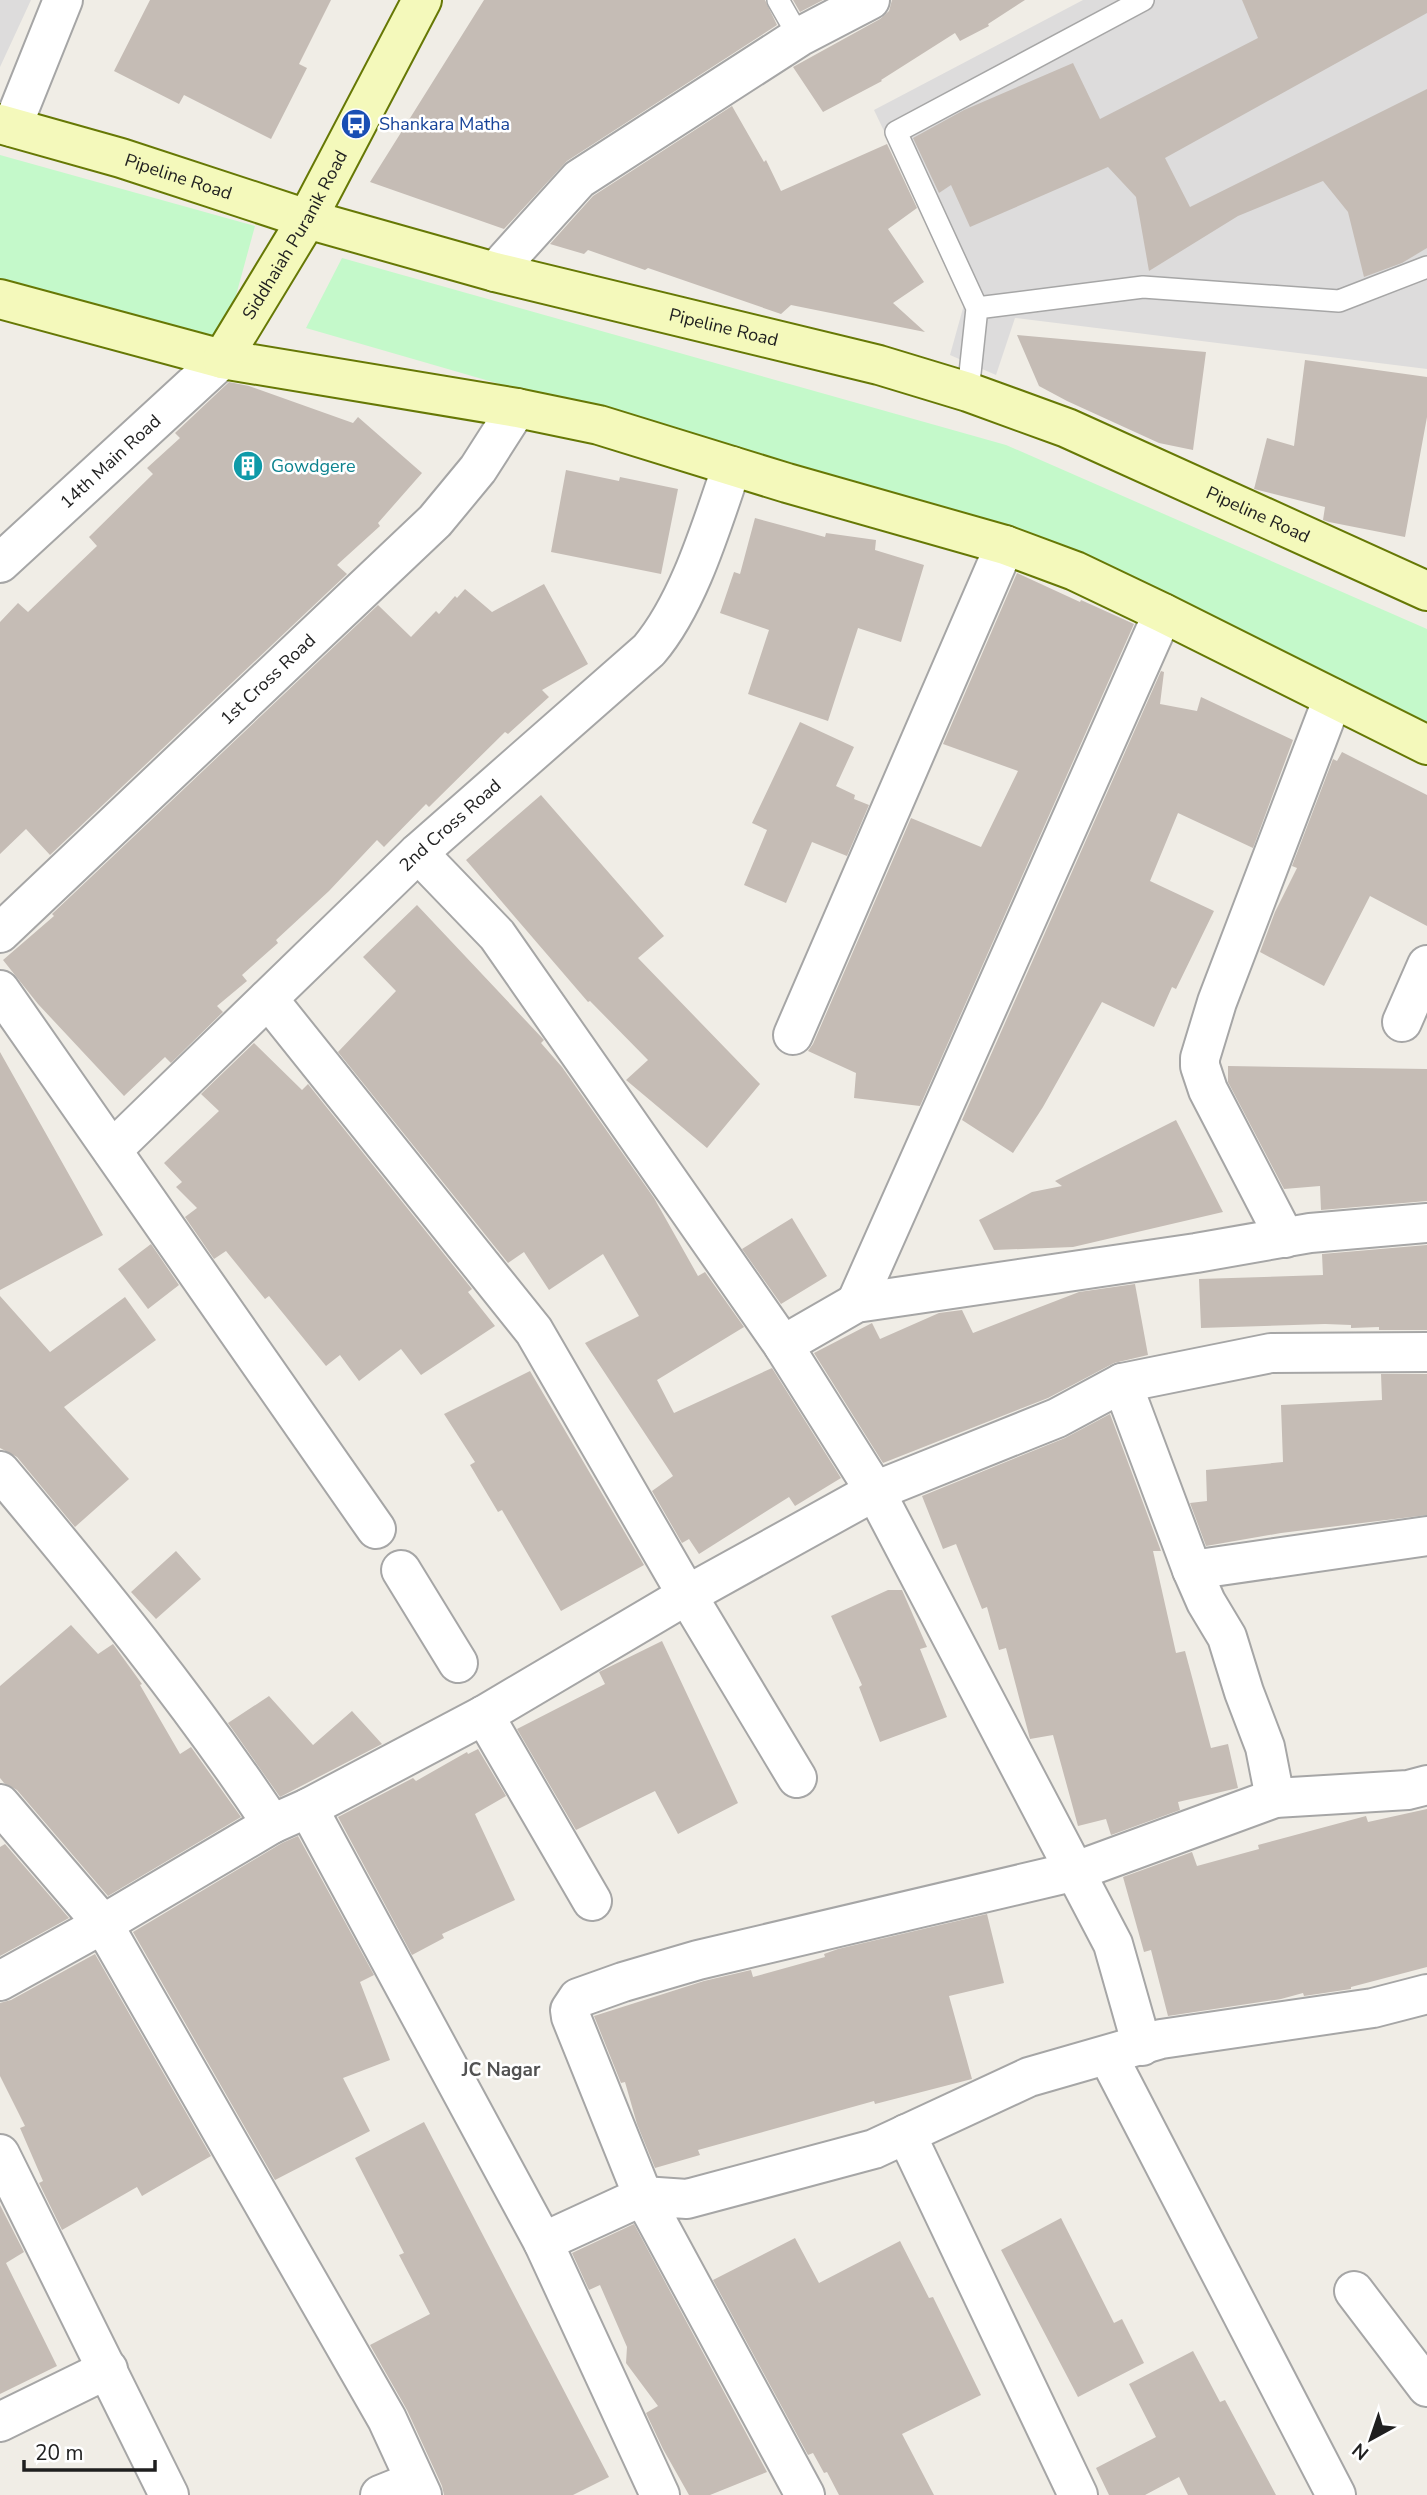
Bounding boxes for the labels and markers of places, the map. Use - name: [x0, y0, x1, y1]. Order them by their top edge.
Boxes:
- bus stop icon: Shankara Matha: [339, 107, 373, 141]
- place label: Shankara Matha: [379, 112, 510, 136]
- building icon: Gowdgere: [231, 449, 265, 483]
- place label: Gowdgere: [271, 454, 355, 478]

